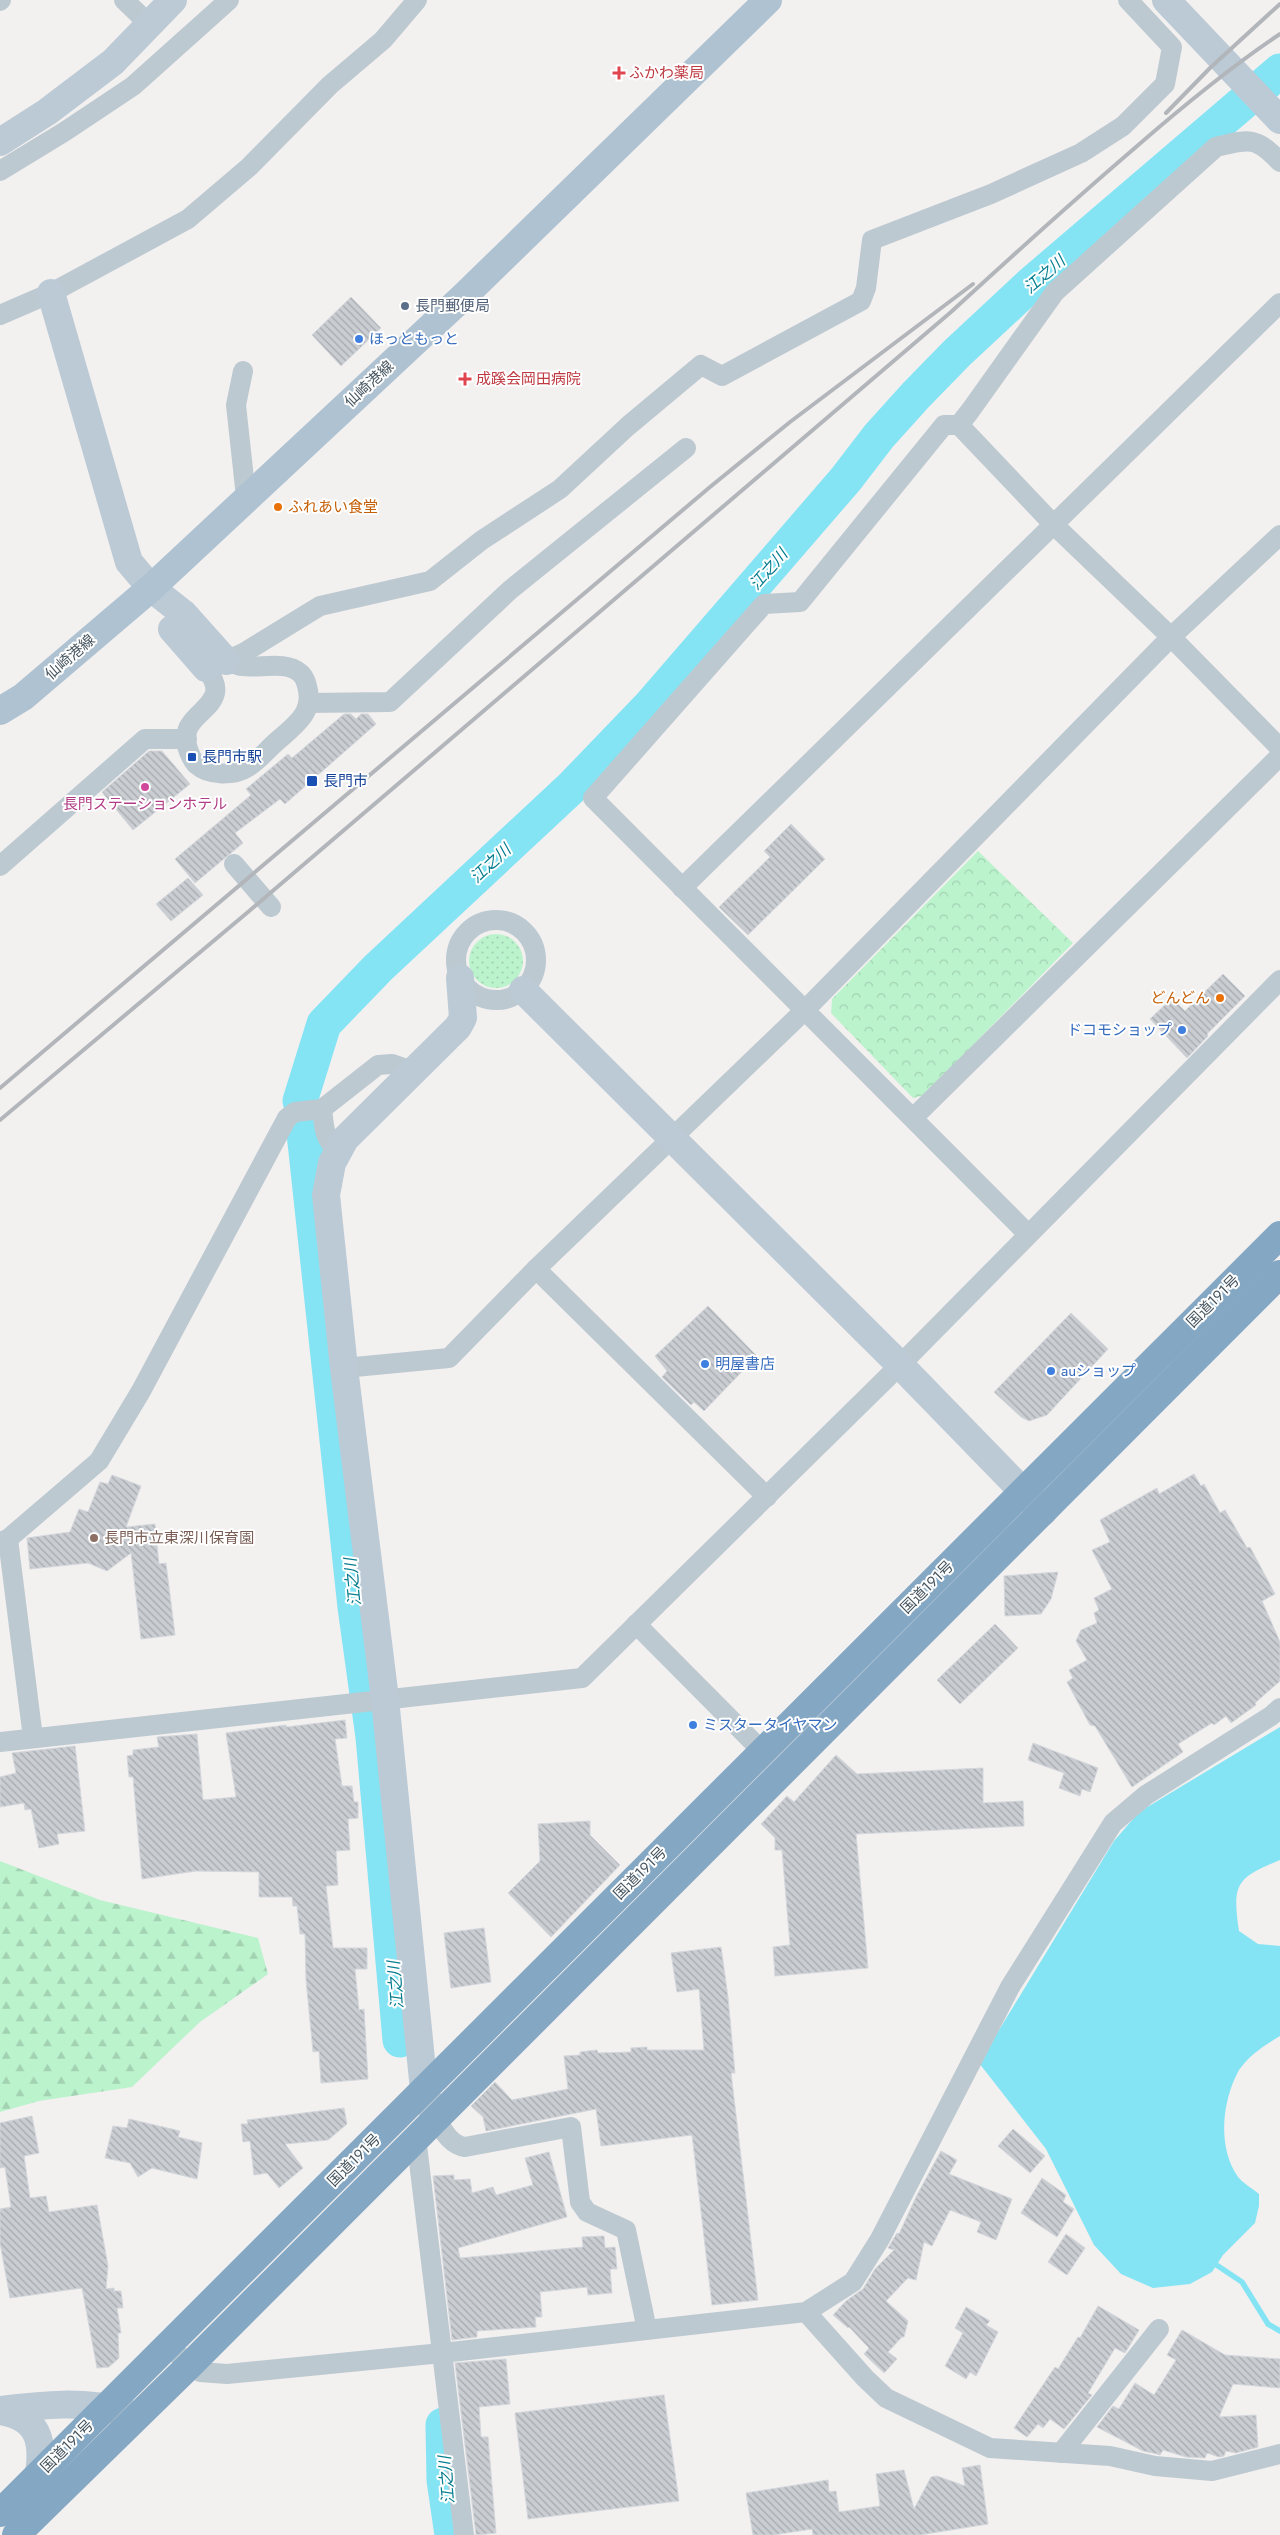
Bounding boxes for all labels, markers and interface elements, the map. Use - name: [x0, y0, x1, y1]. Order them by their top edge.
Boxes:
- place label: ふかわ薬局: [629, 62, 704, 84]
- marker: ふかわ薬局: [613, 67, 625, 79]
- water label: 江之川: [1019, 249, 1071, 299]
- place label: 長門郵便局: [415, 295, 490, 317]
- marker: 長門郵便局: [399, 300, 411, 312]
- place label: ほっともっと: [369, 328, 459, 350]
- marker: ほっともっと: [353, 333, 365, 345]
- street label: 仙崎港線: [340, 355, 398, 413]
- place label: 成蹊会岡田病院: [476, 368, 581, 390]
- marker: 成蹊会岡田病院: [458, 372, 472, 386]
- place label: ふれあい食堂: [288, 496, 378, 518]
- marker: ふれあい食堂: [272, 501, 284, 513]
- water label: 江之川: [744, 542, 794, 595]
- street label: 仙崎港線: [40, 629, 100, 685]
- place label: 長門市駅: [202, 746, 262, 768]
- marker: 長門市駅: [186, 751, 198, 763]
- place label: 長門市: [323, 770, 368, 792]
- marker: 長門市: [305, 774, 319, 788]
- marker: 長門ステーションホテル: [139, 781, 151, 793]
- place label: 長門ステーションホテル: [63, 793, 227, 815]
- water label: 江之川: [465, 837, 517, 888]
- place label: どんどん: [1150, 987, 1210, 1009]
- marker: どんどん: [1214, 992, 1226, 1004]
- place label: ドコモショップ: [1067, 1019, 1172, 1041]
- marker: ドコモショップ: [1176, 1024, 1188, 1036]
- street label: 国道191号: [1181, 1269, 1245, 1333]
- place label: 明屋書店: [715, 1353, 775, 1375]
- marker: 明屋書店: [699, 1358, 711, 1370]
- place label: auショップ: [1061, 1360, 1136, 1382]
- marker: auショップ: [1045, 1365, 1057, 1377]
- place label: 長門市立東深川保育園: [104, 1527, 254, 1549]
- marker: 長門市立東深川保育園: [88, 1532, 100, 1544]
- water label: 江之川: [338, 1555, 366, 1607]
- street label: 国道191号: [895, 1555, 959, 1619]
- place label: ミスタータイヤマン: [703, 1714, 838, 1736]
- marker: ミスタータイヤマン: [687, 1719, 699, 1731]
- street label: 国道191号: [608, 1841, 672, 1905]
- water label: 江之川: [382, 1958, 409, 2010]
- street label: 国道191号: [322, 2128, 386, 2192]
- street label: 国道191号: [35, 2414, 99, 2478]
- water label: 江之川: [433, 2453, 460, 2505]

